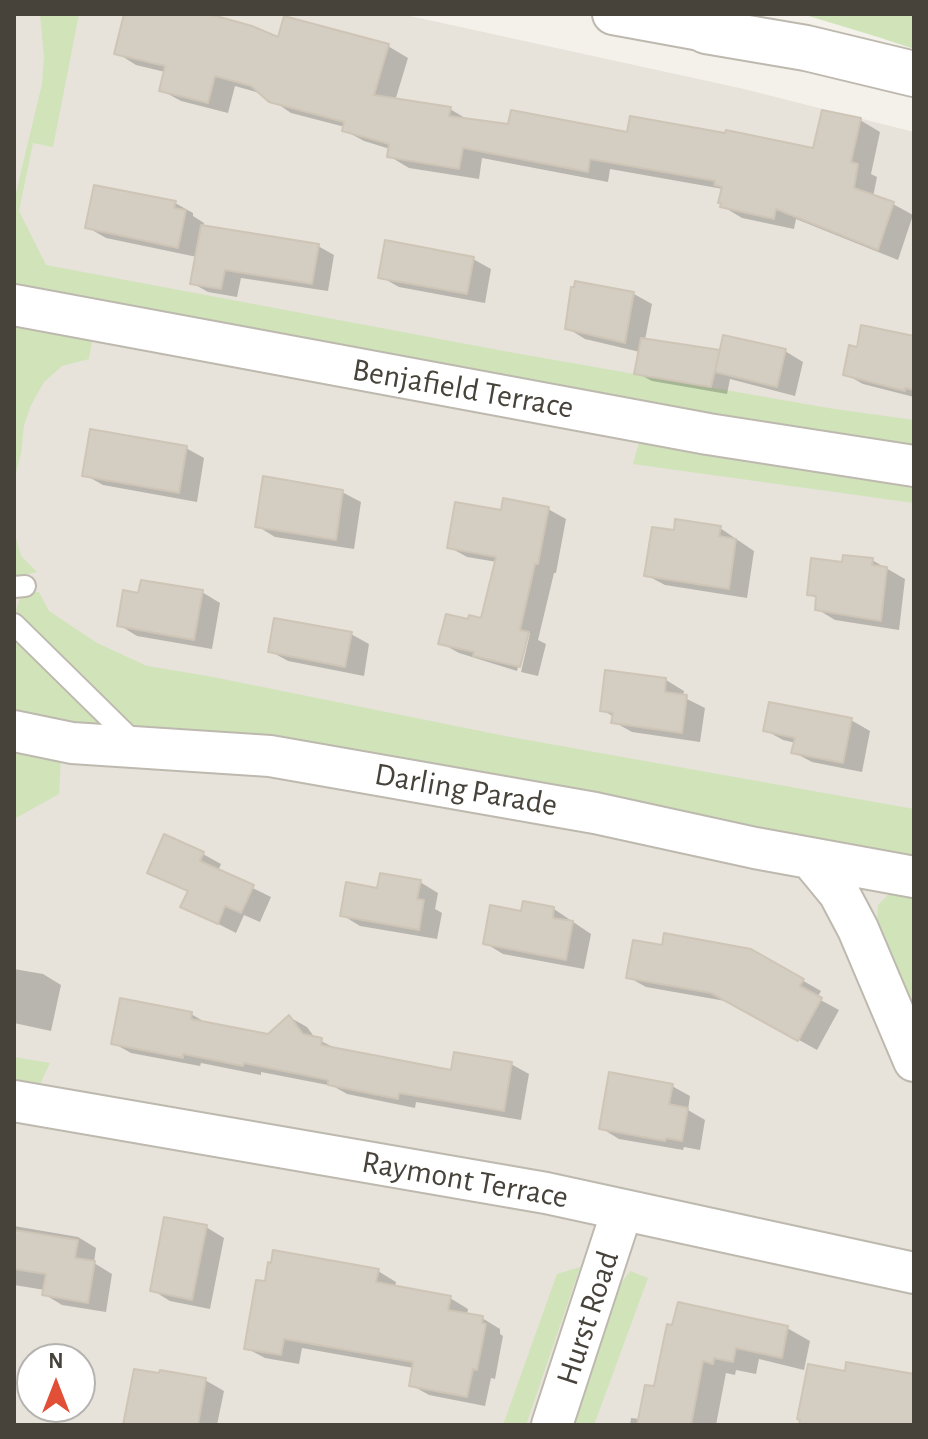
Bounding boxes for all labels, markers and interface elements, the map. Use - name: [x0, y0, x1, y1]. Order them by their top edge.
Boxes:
- street label: Benjafield Terrace: [349, 351, 577, 427]
- street label: Darling Parade: [372, 755, 560, 825]
- street label: Raymont Terrace: [359, 1143, 571, 1217]
- street label: Hurst Road: [548, 1246, 628, 1390]
- north arrow: [16, 1343, 96, 1423]
- text: N: [48, 1350, 64, 1372]

